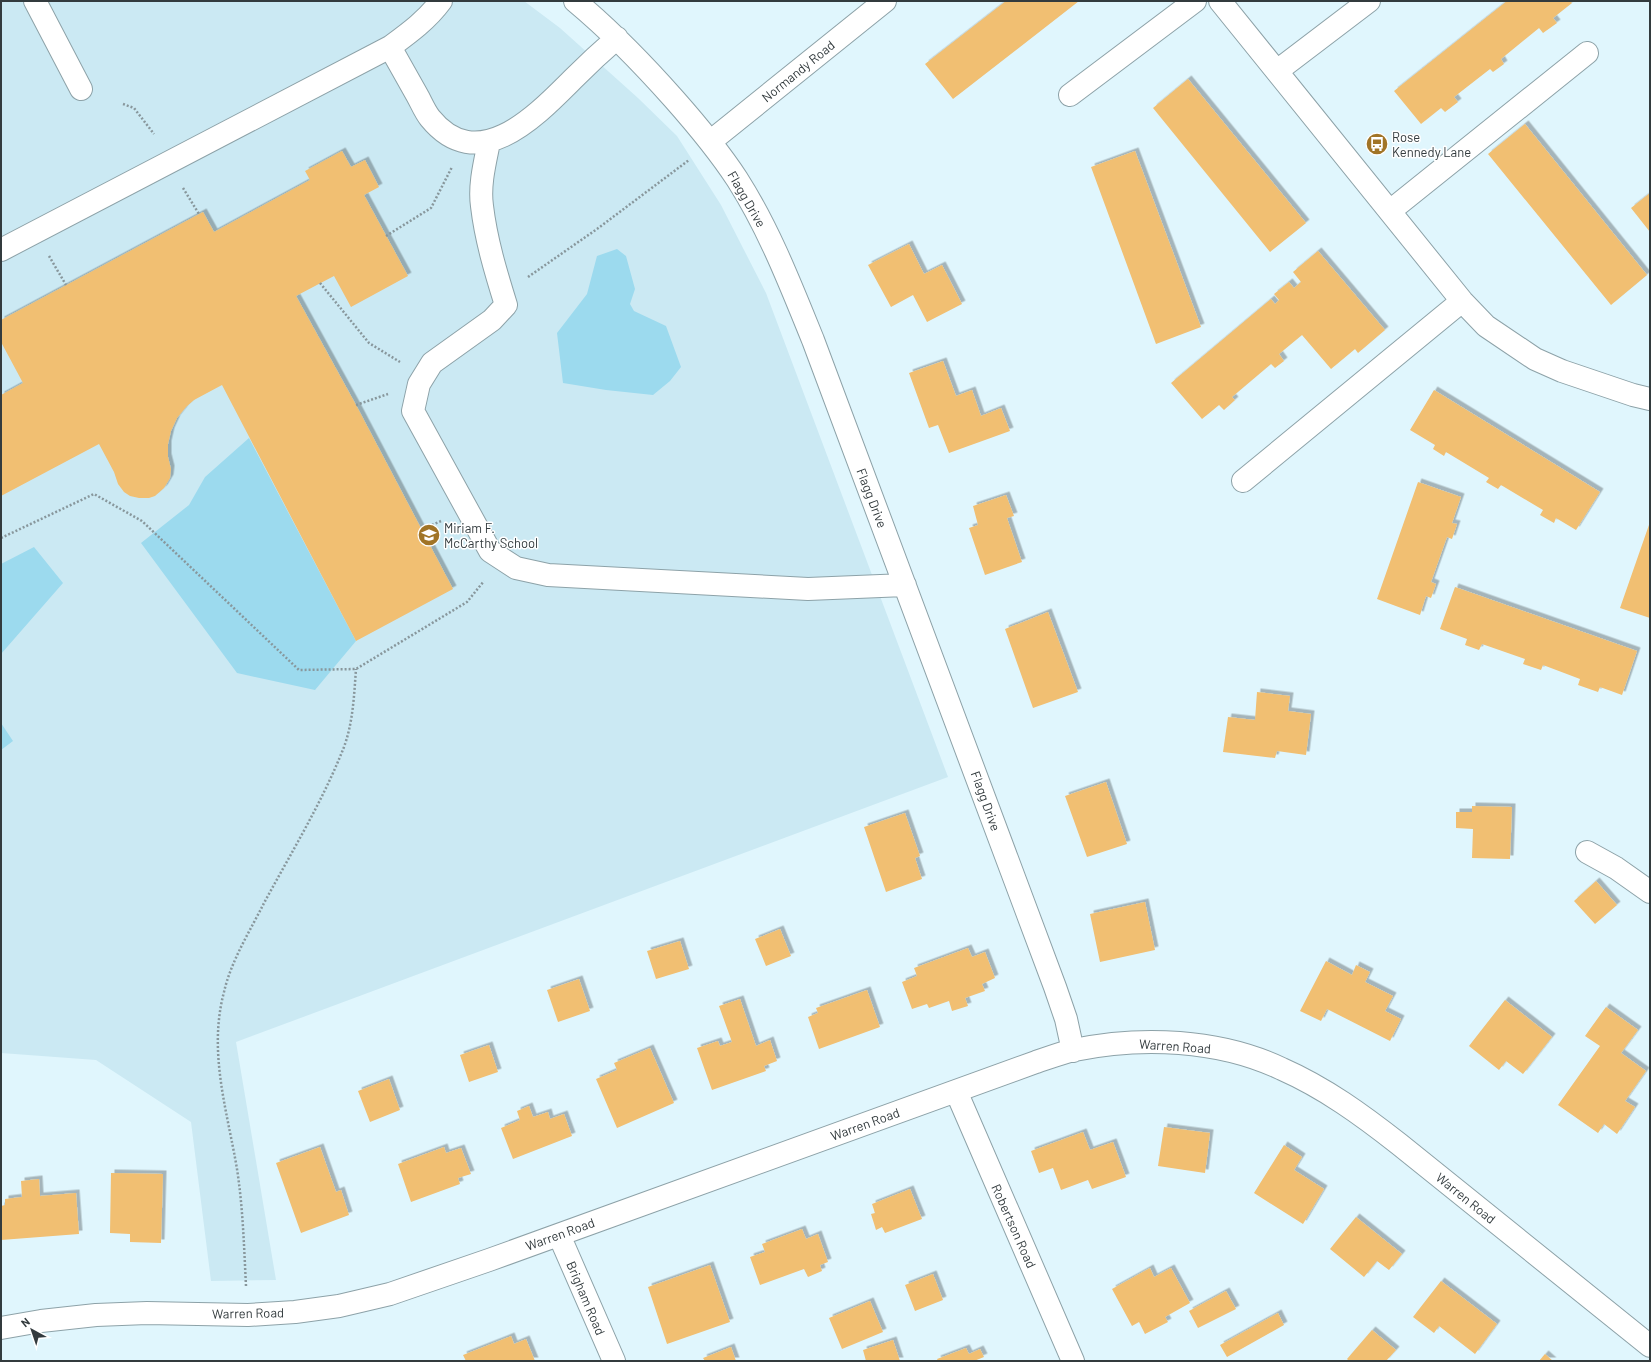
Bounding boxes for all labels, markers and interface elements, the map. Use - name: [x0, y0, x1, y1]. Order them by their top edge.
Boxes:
- street label: Normandy Road: [758, 37, 838, 105]
- place label: Rose Kennedy Lane: [1392, 129, 1471, 160]
- bus stop icon: Rose Kennedy Lane: [1364, 131, 1390, 157]
- street label: Flagg Drive: [724, 168, 770, 230]
- street label: Flagg Drive: [853, 466, 891, 530]
- place label: Miriam F. McCarthy School: [444, 520, 538, 551]
- school or university icon: Miriam F. McCarthy School: [416, 522, 442, 548]
- street label: Flagg Drive: [968, 769, 1004, 833]
- street label: Warren Road: [1138, 1036, 1212, 1056]
- street label: Warren Road: [828, 1104, 902, 1144]
- street label: Warren Road: [1433, 1169, 1499, 1227]
- street label: Robertson Road: [988, 1182, 1040, 1270]
- street label: Warren Road: [523, 1214, 597, 1254]
- street label: Brigham Road: [563, 1259, 609, 1337]
- street label: Warren Road: [212, 1304, 284, 1322]
- north arrow: [12, 1310, 52, 1350]
- text: N: [18, 1315, 32, 1329]

